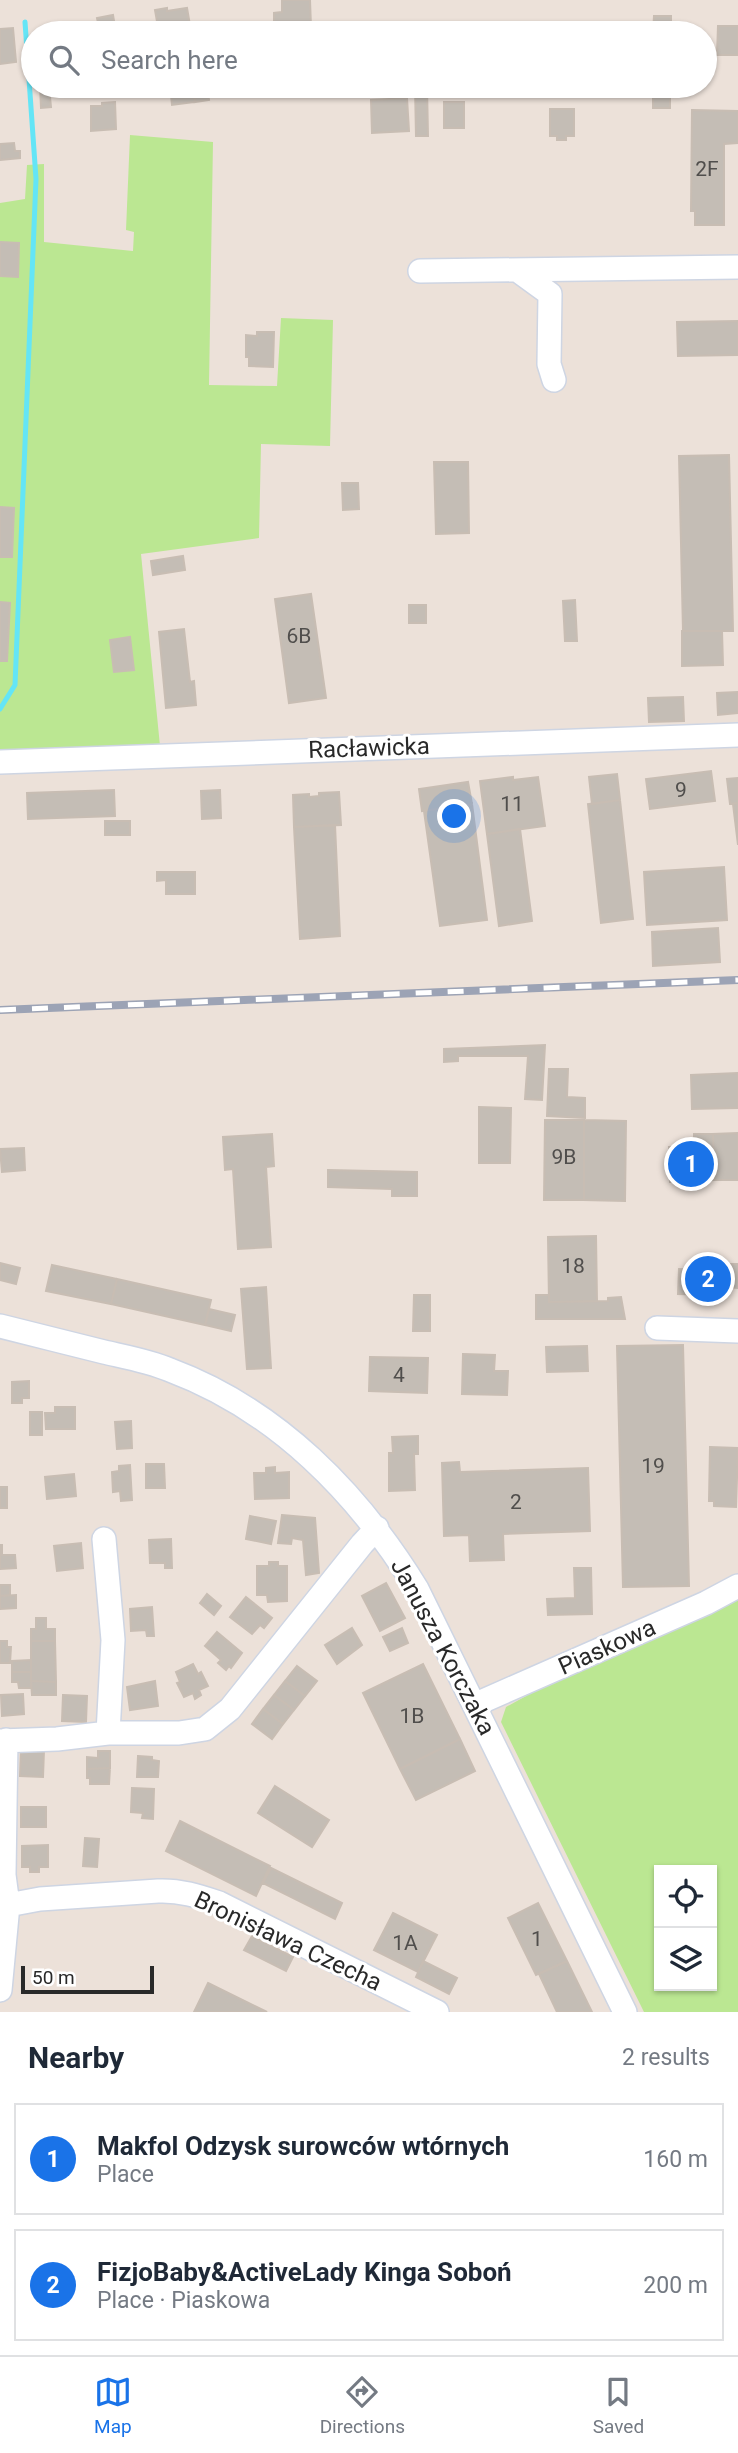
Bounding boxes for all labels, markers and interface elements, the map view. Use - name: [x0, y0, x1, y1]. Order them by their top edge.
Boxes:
- search box: [21, 21, 717, 98]
- icon: search: [45, 41, 83, 79]
- text: Search here: [101, 45, 238, 75]
- house number: 2F: [695, 157, 719, 181]
- house number: 6B: [287, 624, 311, 648]
- street label: Racławicka: [308, 732, 430, 764]
- house number: 9: [675, 778, 687, 802]
- house number: 11: [500, 792, 524, 816]
- your location: [437, 799, 471, 833]
- pin: 1: [668, 1138, 714, 1190]
- house number: 9B: [552, 1145, 576, 1169]
- pin: 2: [685, 1253, 731, 1305]
- house number: 18: [561, 1254, 585, 1278]
- house number: 4: [393, 1363, 405, 1387]
- house number: 19: [641, 1454, 665, 1478]
- house number: 2: [510, 1490, 522, 1514]
- street label: Janusza Korczaka: [385, 1554, 501, 1740]
- street label: Piaskowa: [554, 1613, 660, 1681]
- house number: 1B: [400, 1704, 424, 1728]
- map controls: [654, 1865, 717, 1991]
- button: locate: [654, 1865, 717, 1928]
- street label: Bronisława Czecha: [190, 1885, 386, 1997]
- house number: 1: [531, 1927, 543, 1951]
- button: layers: [654, 1928, 717, 1991]
- house number: 1A: [392, 1931, 418, 1955]
- scale bar: [21, 1963, 154, 1995]
- text: 50 m: [32, 1966, 75, 1989]
- text: Nearby: [28, 2040, 124, 2075]
- text: 2 results: [622, 2044, 710, 2071]
- text: Makfol Odzysk surowców wtórnych: [97, 2131, 509, 2161]
- text: 1: [46, 2146, 60, 2173]
- text: 160 m: [643, 2146, 708, 2173]
- text: Place: [97, 2161, 154, 2188]
- text: FizjoBaby&ActiveLady Kinga Soboń: [97, 2257, 512, 2287]
- text: 2: [46, 2272, 60, 2299]
- text: 200 m: [643, 2272, 708, 2299]
- text: Place · Piaskowa: [97, 2287, 270, 2314]
- tab: Map: [94, 2373, 132, 2438]
- tab: Directions: [320, 2373, 405, 2438]
- tab: Saved: [593, 2373, 644, 2438]

